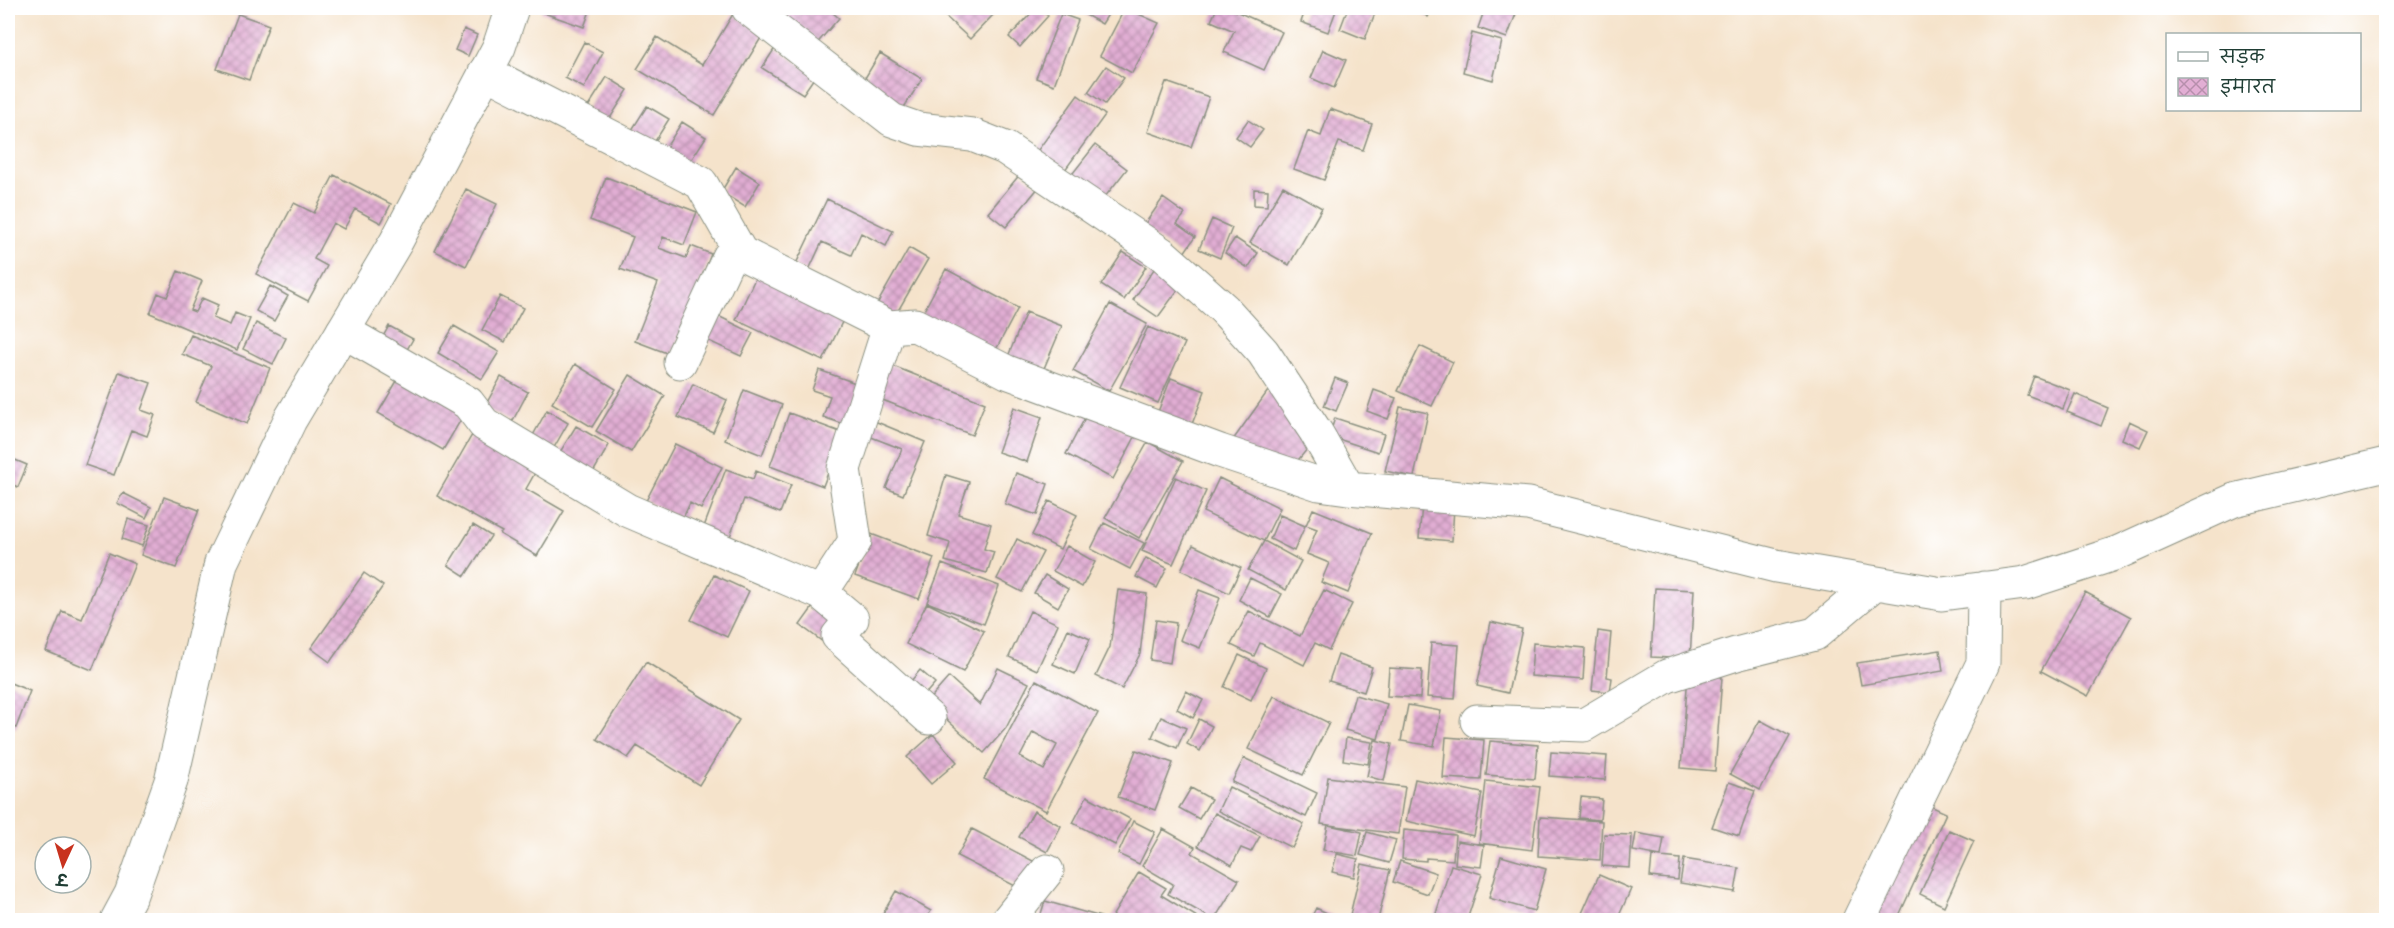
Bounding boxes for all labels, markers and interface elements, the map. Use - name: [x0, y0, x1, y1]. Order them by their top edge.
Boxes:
- legend: [2166, 33, 2361, 111]
- text: सड़क: [2219, 47, 2265, 68]
- text: इमारत: [2220, 77, 2276, 98]
- north arrow: [33, 835, 93, 895]
- text: उ: [55, 870, 70, 888]

